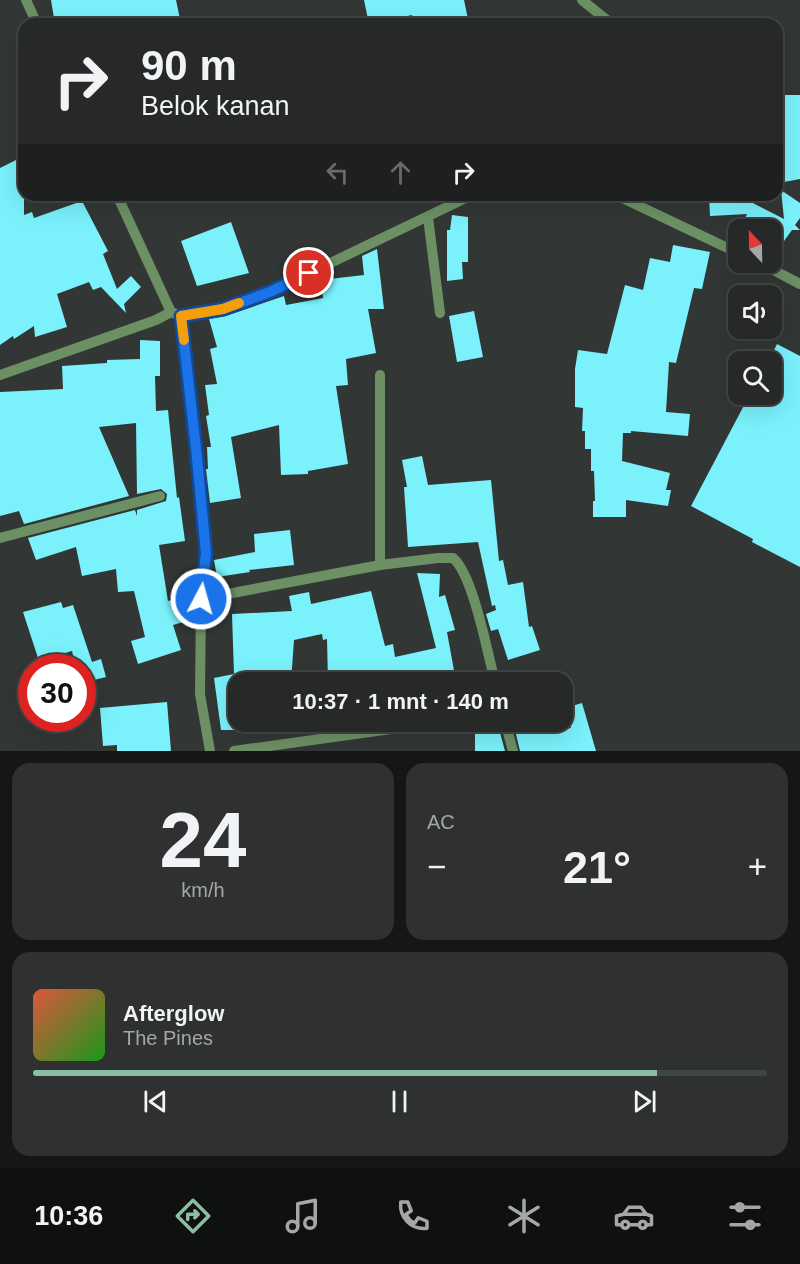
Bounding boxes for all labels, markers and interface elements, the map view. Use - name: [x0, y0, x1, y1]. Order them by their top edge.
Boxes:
- icon: right: [42, 42, 120, 120]
- text: 90 m: [141, 42, 237, 89]
- text: Belok kanan: [141, 91, 290, 121]
- icon: left: [321, 156, 354, 189]
- icon: ahead: [384, 156, 417, 189]
- icon: right: [447, 156, 480, 189]
- north arrow: [728, 219, 782, 273]
- map controls: [728, 219, 782, 405]
- pin: [283, 247, 334, 298]
- icon: arrive: [292, 256, 325, 289]
- button: sound: [728, 285, 782, 339]
- button: search: [728, 351, 782, 405]
- position arrow: [169, 567, 233, 631]
- speed limit sign: 30: [18, 654, 96, 732]
- text: 10:37 · 1 mnt · 140 m: [292, 689, 509, 714]
- text: 24: [160, 796, 246, 884]
- text: AC: [427, 811, 455, 833]
- text: 21°: [563, 842, 631, 893]
- text: −: [427, 848, 446, 885]
- text: +: [748, 848, 767, 885]
- text: km/h: [181, 879, 225, 901]
- text: Afterglow: [123, 1001, 224, 1026]
- text: The Pines: [123, 1027, 213, 1049]
- icon: previous: [139, 1085, 172, 1118]
- icon: pause: [383, 1085, 416, 1118]
- icon: next: [628, 1085, 661, 1118]
- icon: directions: [172, 1195, 214, 1237]
- icon: music: [282, 1195, 324, 1237]
- icon: phone: [392, 1195, 434, 1237]
- icon: climate: [503, 1195, 545, 1237]
- icon: car: [613, 1195, 655, 1237]
- icon: filters: [724, 1195, 766, 1237]
- text: 10:36: [34, 1201, 103, 1231]

